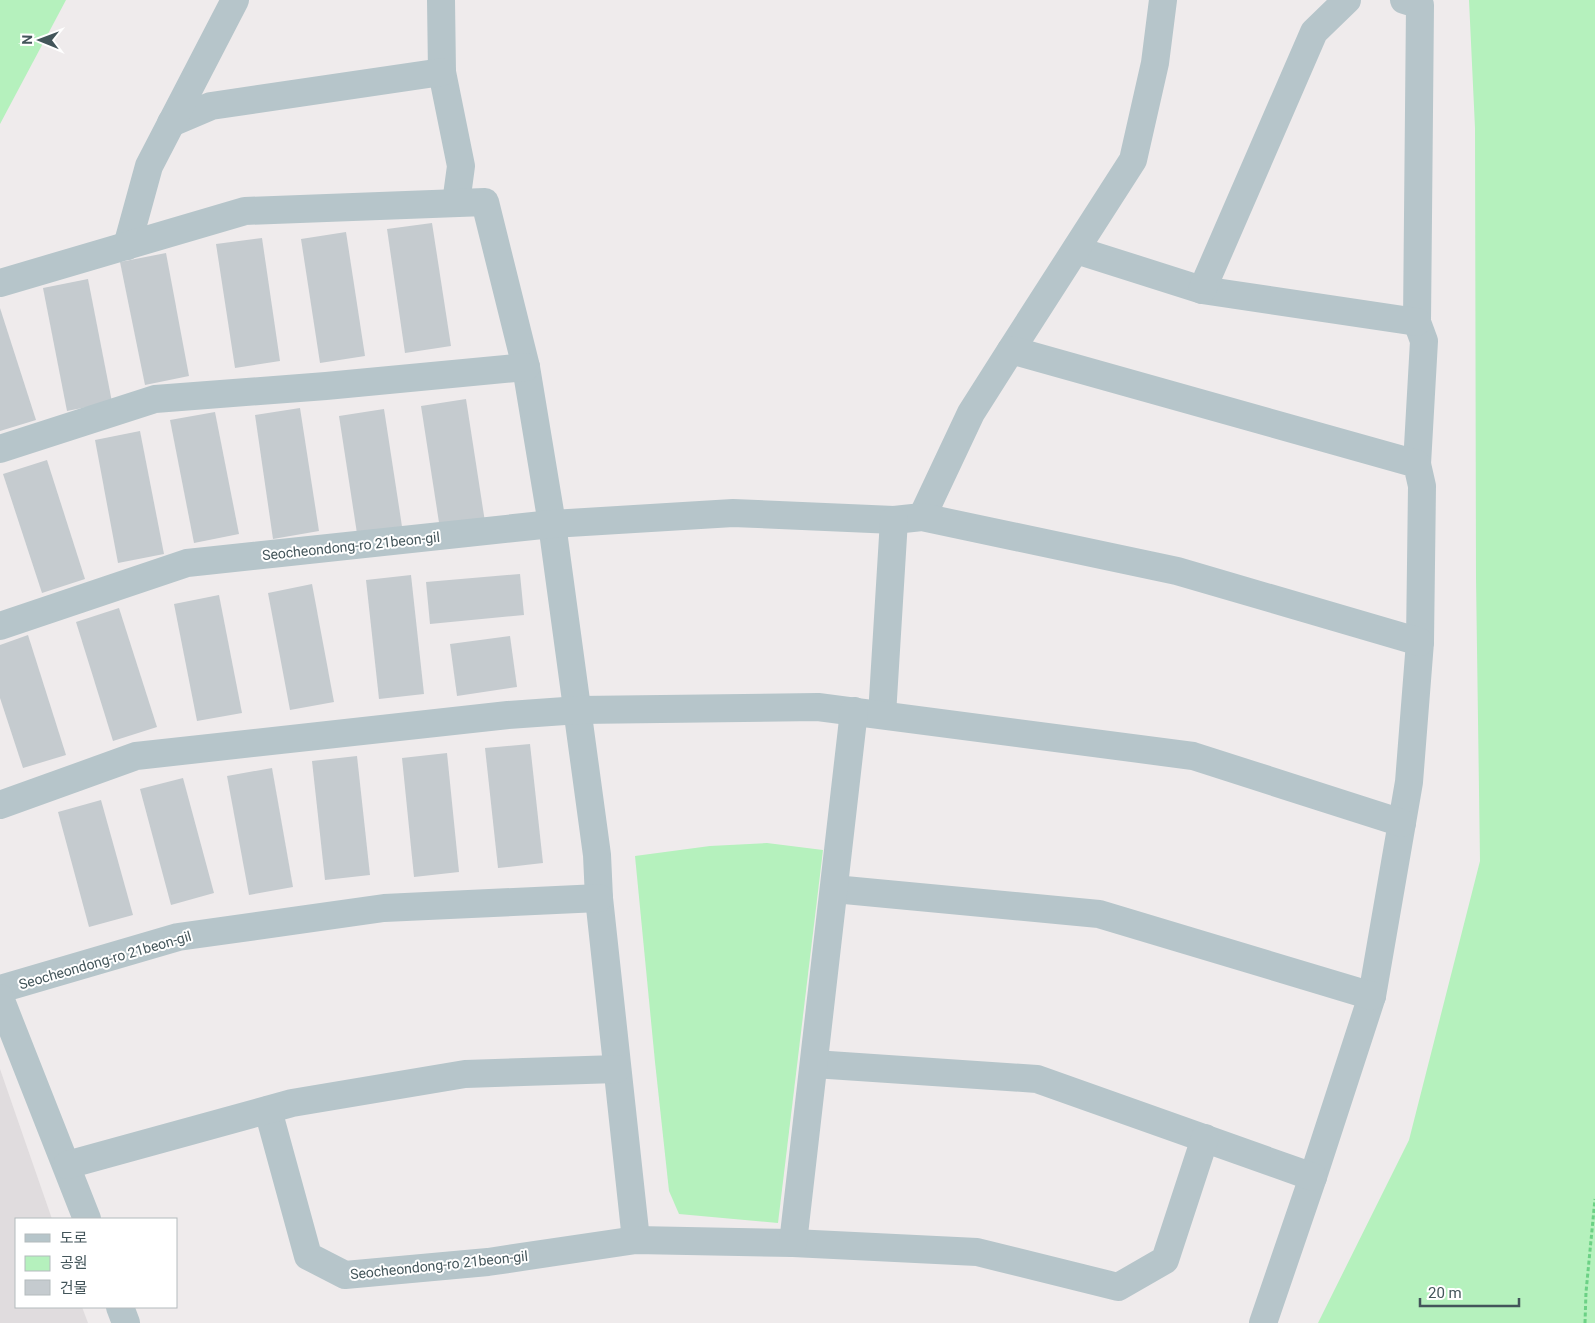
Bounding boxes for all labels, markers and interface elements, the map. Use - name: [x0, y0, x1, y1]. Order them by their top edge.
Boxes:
- north arrow: [15, 15, 65, 65]
- text: N: [19, 35, 35, 45]
- street label: Seocheondong-ro 21beon-gil: [261, 529, 441, 563]
- street label: Seocheondong-ro 21beon-gil: [17, 928, 193, 992]
- legend: [15, 1218, 178, 1308]
- text: 도로: [60, 1229, 88, 1247]
- street label: Seocheondong-ro 21beon-gil: [349, 1248, 529, 1282]
- text: 공원: [60, 1254, 88, 1272]
- scale bar: [1420, 1276, 1519, 1308]
- text: 건물: [60, 1279, 88, 1297]
- text: 20 m: [1428, 1284, 1462, 1302]

